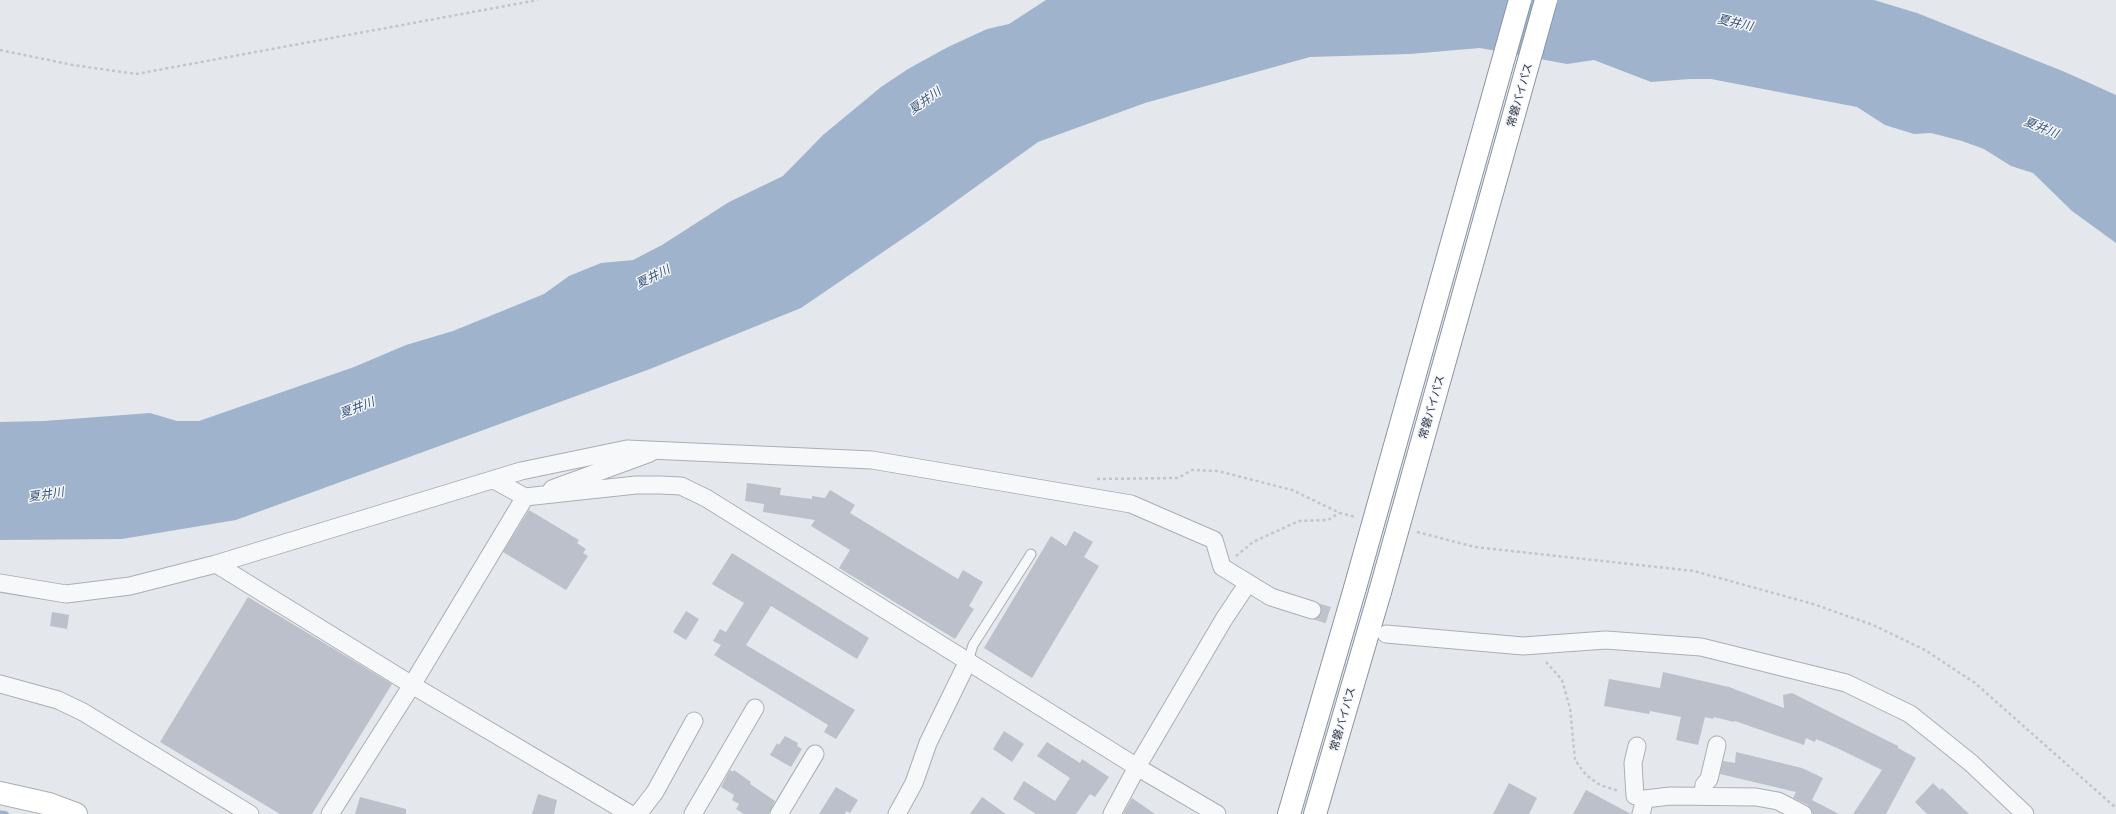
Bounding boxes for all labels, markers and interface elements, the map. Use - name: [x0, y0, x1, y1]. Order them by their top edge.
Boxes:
- water label: 夏井川: [1716, 12, 1754, 34]
- street label: 常磐バイパス: [1505, 61, 1535, 129]
- water label: 夏井川: [906, 85, 944, 117]
- water label: 夏井川: [2022, 115, 2060, 141]
- water label: 夏井川: [634, 262, 672, 292]
- street label: 常磐バイパス: [1417, 373, 1447, 441]
- water label: 夏井川: [338, 395, 376, 421]
- water label: 夏井川: [27, 485, 65, 505]
- street label: 常磐バイパス: [1328, 685, 1358, 753]

